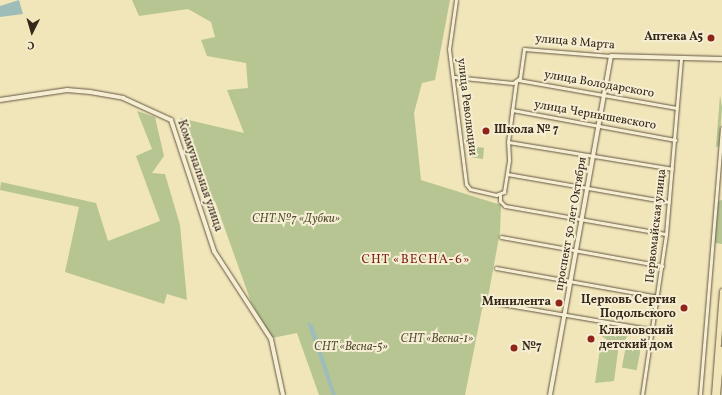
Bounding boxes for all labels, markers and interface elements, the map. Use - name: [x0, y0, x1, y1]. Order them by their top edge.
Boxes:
- north arrow: [12, 12, 52, 52]
- place label: Аптека А5: [644, 31, 703, 45]
- street label: улица 8 Марта: [535, 32, 615, 54]
- marker: Аптека А5: [706, 33, 716, 43]
- text: С: [27, 37, 35, 52]
- street label: улица Революции: [453, 57, 479, 157]
- street label: улица Володарского: [543, 68, 655, 102]
- street label: улица Чернышевского: [533, 98, 657, 134]
- street label: Коммунальная улица: [173, 118, 225, 234]
- place label: Школа № 7: [494, 124, 559, 138]
- marker: Школа № 7: [481, 126, 491, 136]
- street label: проспект 50 лет Октября: [553, 156, 591, 292]
- street label: Первомайская улица: [644, 168, 670, 284]
- park label: СНТ №7 «Дубки»: [252, 213, 340, 227]
- district label: СНТ «ВЕСНА-6»: [361, 252, 471, 268]
- place label: Церковь Сергия Подольского: [581, 294, 676, 322]
- place label: Минилента: [482, 296, 551, 310]
- marker: Минилента: [554, 298, 564, 308]
- marker: Церковь Сергия Подольского: [679, 303, 689, 313]
- place label: Климовский детский дом: [599, 325, 673, 353]
- park label: СНТ «Весна-1»: [401, 333, 473, 347]
- marker: Климовский детский дом: [586, 334, 596, 344]
- park label: СНТ «Весна-5»: [314, 341, 388, 355]
- place label: №7: [522, 341, 542, 355]
- marker: №7: [509, 343, 519, 353]

